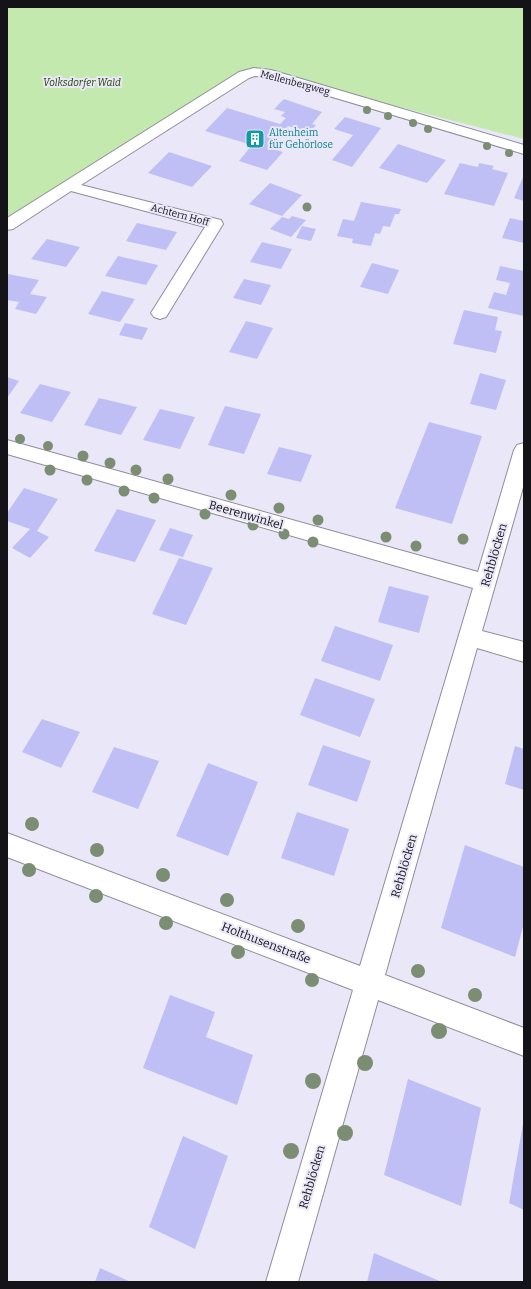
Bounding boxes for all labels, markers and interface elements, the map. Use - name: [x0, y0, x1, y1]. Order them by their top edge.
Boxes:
- street label: Mellenbergweg: [259, 68, 332, 98]
- park label: Volksdorfer Wald: [43, 77, 121, 89]
- place label: Altenheim für Gehörlose: [269, 127, 333, 151]
- building icon: Altenheim für Gehörlose: [244, 128, 266, 150]
- street label: Achtern Hoff: [149, 201, 212, 229]
- street label: Beerenwinkel: [207, 498, 285, 532]
- street label: Rehblöcken: [478, 521, 510, 588]
- street label: Rehblöcken: [388, 832, 420, 899]
- street label: Holthusenstraße: [219, 920, 313, 966]
- street label: Rehblöcken: [296, 1143, 328, 1210]

